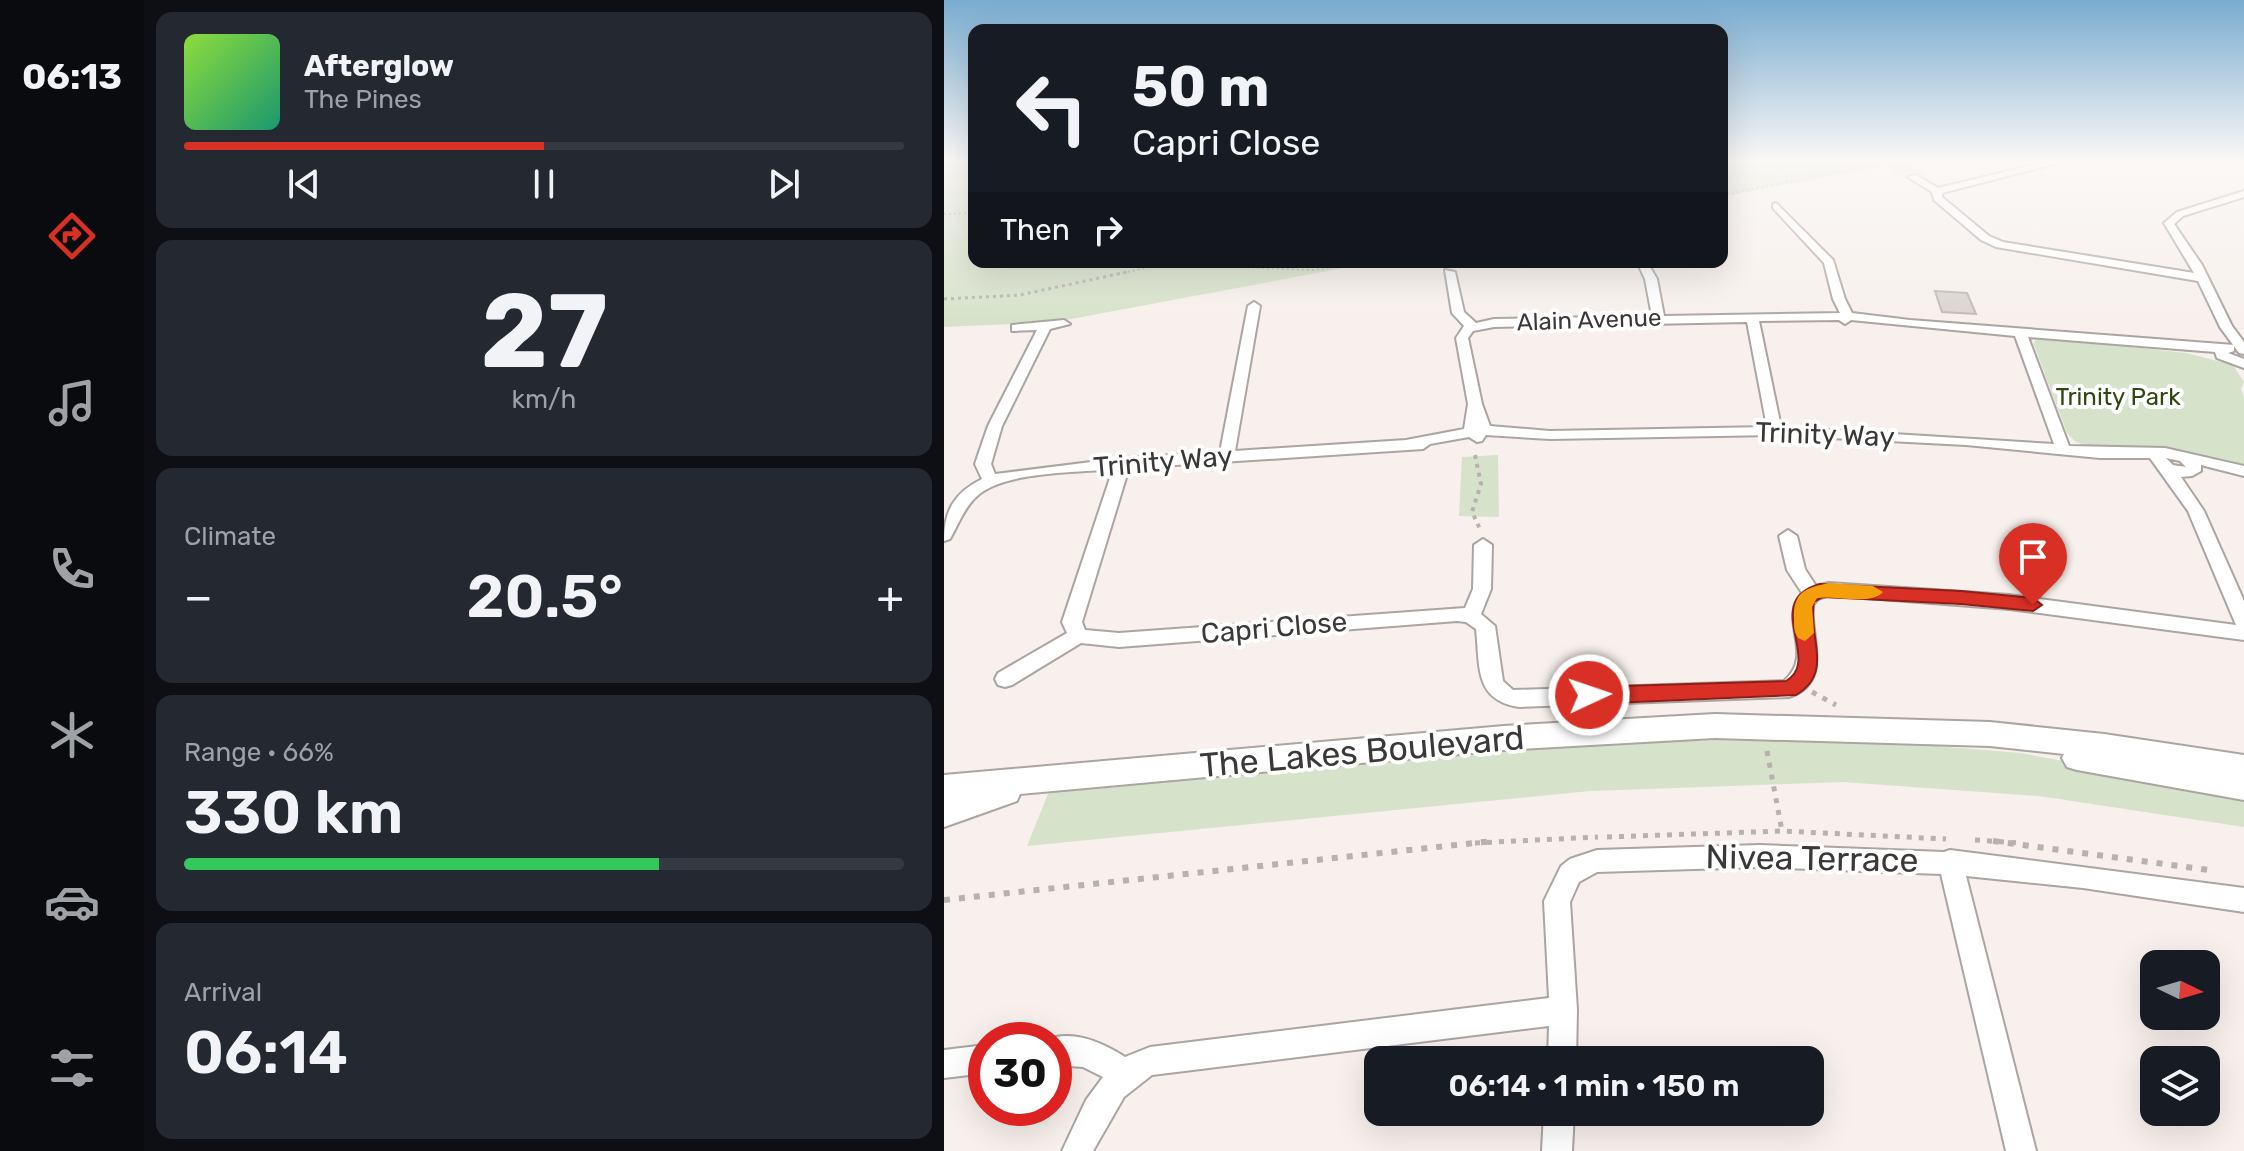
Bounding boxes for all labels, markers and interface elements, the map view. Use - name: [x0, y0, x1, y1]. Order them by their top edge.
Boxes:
- text: Afterglow: [304, 48, 454, 84]
- text: 50 m: [1132, 54, 1269, 120]
- text: 06:13: [22, 55, 122, 98]
- icon: left: [1000, 56, 1104, 160]
- text: The Pines: [304, 84, 422, 115]
- text: Capri Close: [1132, 121, 1320, 164]
- icon: previous: [282, 162, 326, 206]
- icon: pause: [522, 162, 566, 206]
- icon: next: [762, 162, 806, 206]
- icon: directions: [44, 208, 100, 264]
- icon: right: [1086, 208, 1130, 252]
- text: Then: [1000, 212, 1070, 248]
- text: 27: [480, 270, 608, 393]
- street label: Alain Avenue: [1516, 303, 1662, 337]
- icon: music: [44, 375, 100, 431]
- park label: Trinity Park: [2055, 383, 2181, 411]
- text: km/h: [512, 384, 576, 415]
- street label: Trinity Way: [1755, 416, 1895, 453]
- street label: Trinity Way: [1092, 439, 1234, 484]
- text: Climate: [184, 521, 276, 552]
- pin: [1999, 523, 2067, 605]
- icon: arrive: [2011, 535, 2055, 579]
- icon: phone: [44, 541, 100, 597]
- text: 20.5°: [466, 561, 623, 632]
- text: −: [184, 571, 213, 623]
- text: +: [877, 571, 904, 623]
- street label: Capri Close: [1200, 605, 1348, 650]
- position arrow: [1547, 653, 1631, 737]
- icon: climate: [44, 707, 100, 763]
- street label: The Lakes Boulevard: [1198, 717, 1526, 786]
- text: Range · 66%: [184, 737, 334, 768]
- text: 330 km: [184, 777, 403, 848]
- street label: Nivea Terrace: [1705, 836, 1919, 881]
- icon: car: [44, 874, 100, 930]
- north arrow: [2140, 950, 2220, 1030]
- map controls: [2140, 950, 2220, 1126]
- text: Arrival: [184, 977, 262, 1008]
- text: 06:14: [184, 1017, 348, 1088]
- speed limit sign: 30: [968, 1022, 1072, 1126]
- icon: filters: [44, 1040, 100, 1096]
- button: layers: [2140, 1046, 2220, 1126]
- text: 06:14 · 1 min · 150 m: [1448, 1068, 1740, 1104]

